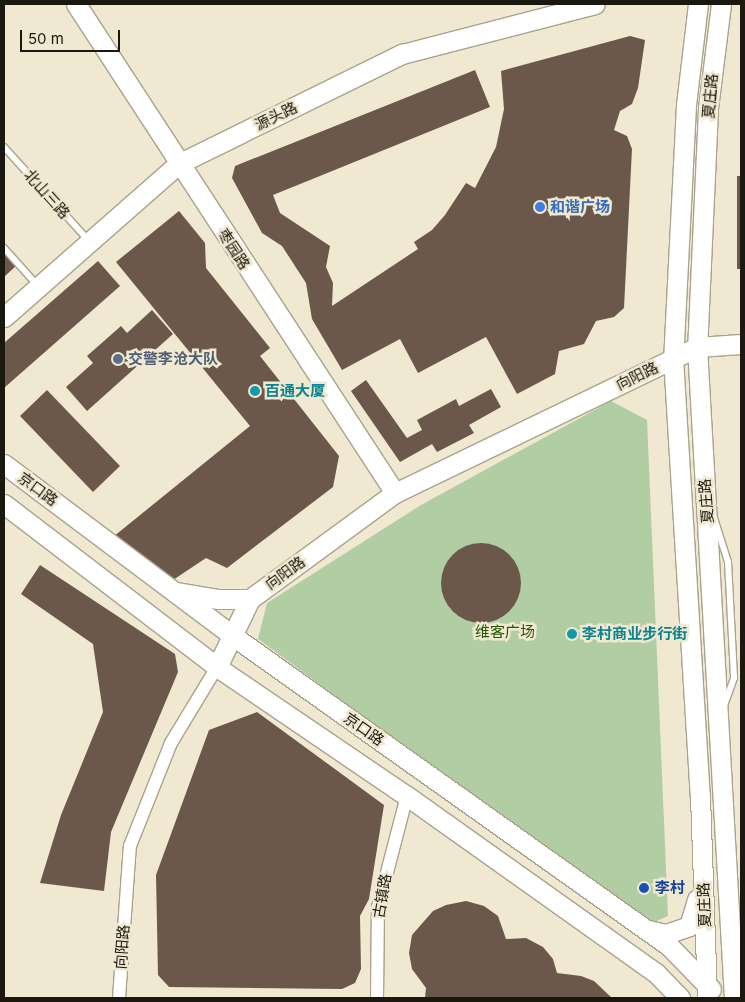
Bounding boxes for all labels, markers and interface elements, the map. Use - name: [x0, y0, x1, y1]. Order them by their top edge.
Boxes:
- scale bar: [22, 20, 122, 52]
- text: 50 m: [28, 29, 64, 48]
- street label: 夏庄路: [699, 73, 721, 119]
- street label: 源头路: [252, 98, 300, 134]
- street label: 北山三路: [20, 166, 74, 222]
- place label: 和谐广场: [550, 198, 610, 216]
- marker: 和谐广场: [534, 201, 546, 213]
- street label: 枣园路: [214, 225, 254, 273]
- place label: 交警李沧大队: [128, 350, 218, 368]
- marker: 交警李沧大队: [112, 353, 124, 365]
- street label: 向阳路: [613, 358, 661, 394]
- place label: 百通大厦: [265, 382, 325, 400]
- marker: 百通大厦: [249, 385, 261, 397]
- street label: 京口路: [15, 468, 61, 510]
- street label: 夏庄路: [695, 478, 717, 524]
- street label: 向阳路: [262, 552, 308, 594]
- park label: 维客广场: [475, 623, 535, 641]
- place label: 李村商业步行街: [582, 625, 687, 643]
- marker: 李村商业步行街: [566, 628, 578, 640]
- street label: 京口路: [340, 709, 388, 749]
- street label: 古镇路: [369, 872, 395, 920]
- place label: 李村: [655, 879, 685, 897]
- marker: 李村: [637, 881, 651, 895]
- street label: 夏庄路: [694, 882, 714, 928]
- street label: 向阳路: [111, 924, 133, 970]

